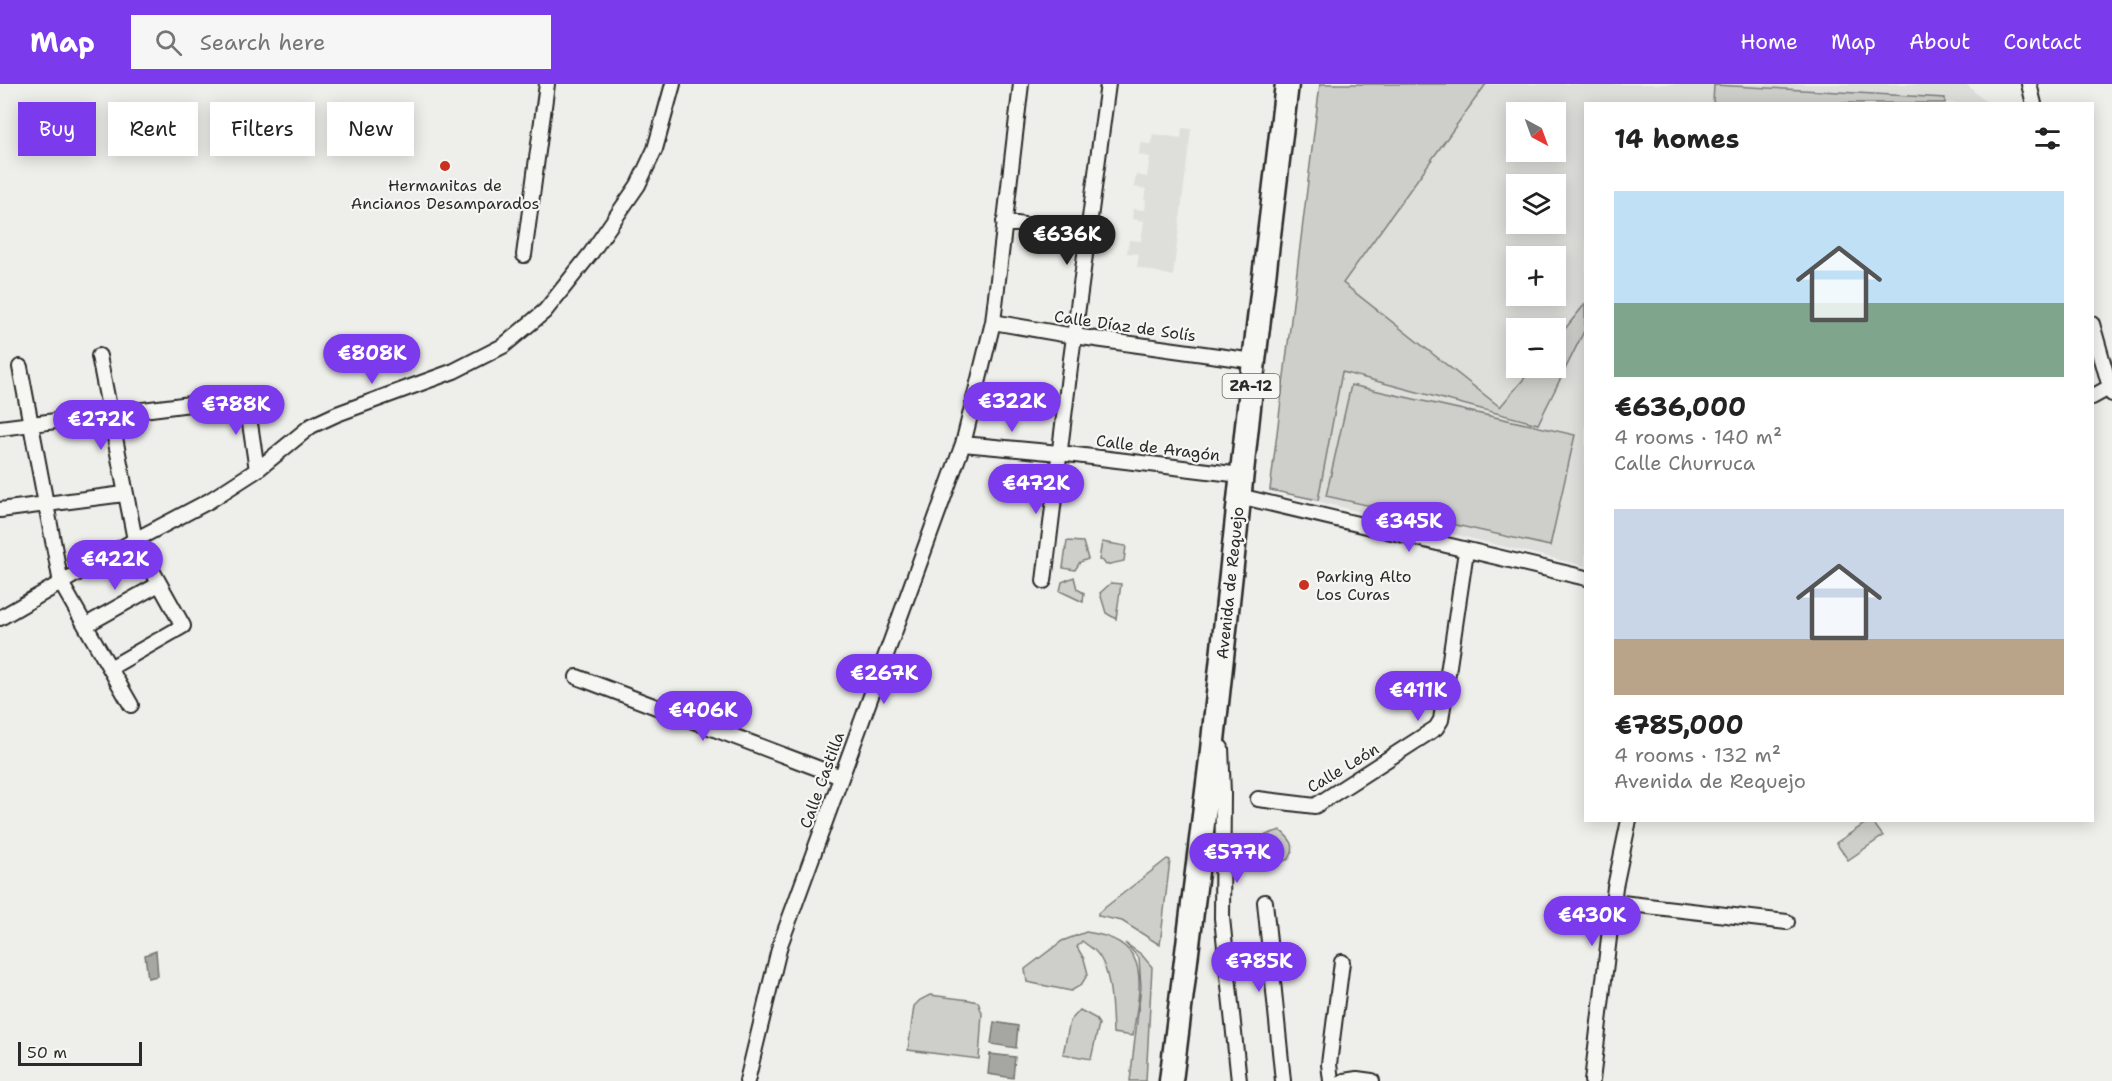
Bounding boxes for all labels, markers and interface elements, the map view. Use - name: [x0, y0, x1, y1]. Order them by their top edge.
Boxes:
- search box: [131, 15, 551, 69]
- text: Map: [30, 23, 95, 61]
- icon: search: [152, 26, 185, 59]
- text: Search here: [200, 28, 325, 57]
- text: Home: [1740, 28, 1798, 56]
- text: Map: [1831, 28, 1876, 56]
- text: About: [1909, 28, 1970, 56]
- text: Contact: [2003, 28, 2082, 56]
- chip: Buy: [18, 102, 96, 156]
- chip: Rent: [108, 102, 198, 156]
- chip: Filters: [210, 102, 315, 156]
- chip: New: [327, 102, 414, 156]
- north arrow: [1506, 102, 1566, 162]
- map controls: [1506, 102, 1566, 378]
- text: 14 homes: [1614, 121, 1740, 156]
- icon: filters: [2031, 122, 2064, 155]
- marker: Hermanitas de Ancianos Desamparados: [438, 159, 452, 173]
- button: layers: [1506, 174, 1566, 234]
- place label: Hermanitas de Ancianos Desamparados: [351, 175, 539, 214]
- pin: €636K: [1025, 215, 1109, 266]
- text: €636K: [1032, 221, 1102, 247]
- icon: home: [1785, 230, 1893, 338]
- button: +: [1506, 246, 1566, 306]
- street label: Calle Díaz de Solís: [1053, 306, 1197, 346]
- button: −: [1506, 318, 1566, 378]
- pin: €808K: [330, 334, 414, 385]
- text: €808K: [337, 340, 407, 366]
- road number: ZA-12: [1222, 374, 1280, 398]
- pin: €322K: [970, 382, 1054, 433]
- pin: €788K: [194, 385, 278, 436]
- text: €322K: [978, 388, 1046, 414]
- text: €636,000: [1614, 389, 1746, 424]
- text: €788K: [202, 391, 270, 417]
- pin: €272K: [59, 400, 143, 451]
- text: €272K: [67, 406, 135, 432]
- text: 4 rooms · 140 m²: [1614, 424, 1782, 450]
- street label: Calle de Aragón: [1095, 430, 1221, 466]
- text: Calle Churruca: [1614, 450, 1755, 476]
- pin: €472K: [994, 464, 1078, 515]
- text: €472K: [1002, 470, 1070, 496]
- pin: €345K: [1367, 502, 1451, 553]
- street label: Avenida de Requejo: [1212, 506, 1248, 660]
- text: €345K: [1375, 508, 1443, 534]
- pin: €422K: [73, 540, 157, 591]
- text: €422K: [81, 546, 149, 572]
- icon: home: [1785, 548, 1893, 656]
- place label: Parking Alto Los Curas: [1316, 566, 1412, 605]
- marker: Parking Alto Los Curas: [1297, 578, 1311, 592]
- pin: €267K: [842, 654, 926, 705]
- text: €267K: [850, 660, 918, 686]
- pin: €411K: [1376, 671, 1460, 722]
- text: €411K: [1389, 677, 1447, 703]
- pin: €406K: [661, 691, 745, 742]
- text: €406K: [668, 697, 738, 723]
- text: €785,000: [1614, 707, 1744, 742]
- street label: Calle Castilla: [795, 729, 849, 831]
- street label: Calle León: [1303, 738, 1383, 798]
- text: 4 rooms · 132 m²: [1614, 742, 1781, 768]
- text: Avenida de Requejo: [1614, 768, 1806, 794]
- pin: €577K: [1195, 833, 1279, 884]
- text: €577K: [1203, 839, 1271, 865]
- pin: €430K: [1550, 896, 1634, 947]
- text: €430K: [1558, 902, 1626, 928]
- pin: €785K: [1217, 942, 1301, 993]
- text: €785K: [1225, 948, 1293, 974]
- scale bar: [18, 1039, 142, 1066]
- text: 50 m: [27, 1042, 67, 1063]

